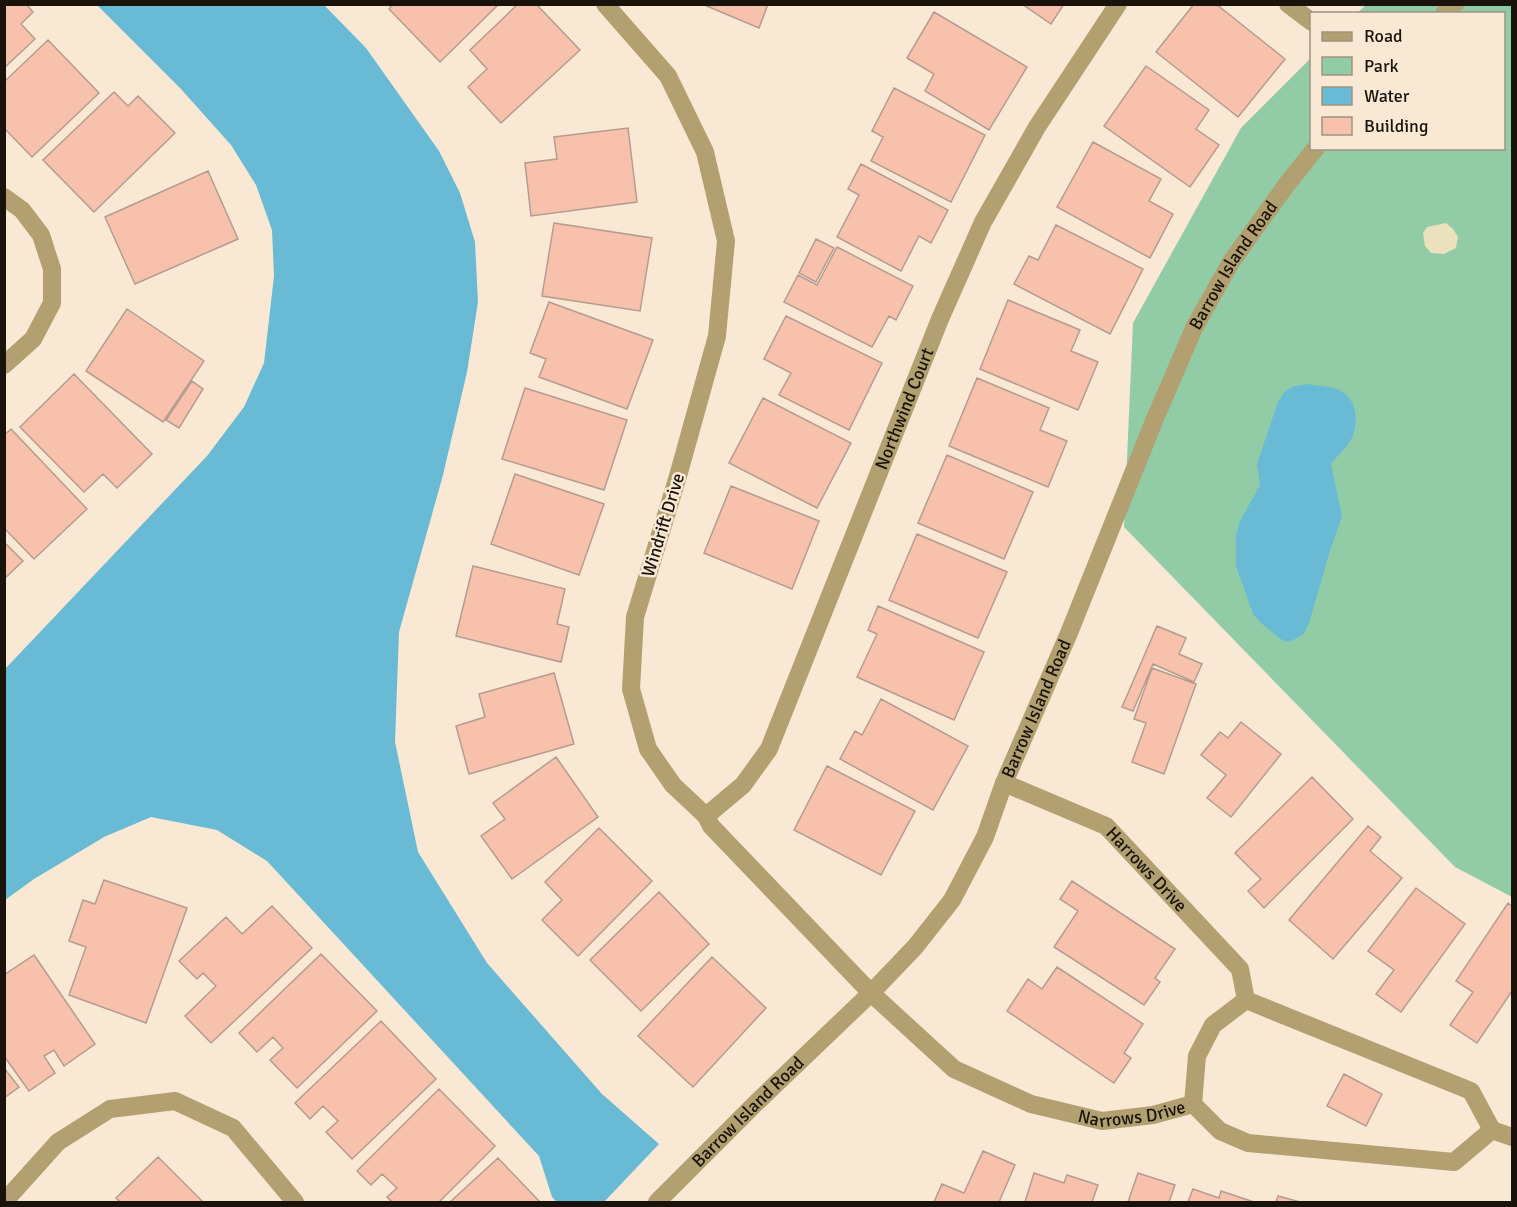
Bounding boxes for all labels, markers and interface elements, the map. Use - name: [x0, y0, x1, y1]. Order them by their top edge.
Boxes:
- legend: [1310, 12, 1505, 150]
- text: Road: [1364, 25, 1403, 47]
- text: Park: [1364, 55, 1399, 77]
- text: Water: [1364, 85, 1410, 107]
- text: Building: [1364, 115, 1428, 137]
- street label: Barrow Island Road: [1184, 197, 1282, 334]
- street label: Northwind Court: [870, 344, 938, 473]
- street label: Windrift Drive: [637, 471, 689, 579]
- street label: Barrow Island Road: [997, 636, 1076, 781]
- street label: Harrows Drive: [1101, 822, 1192, 916]
- street label: Barrow Island Road: [687, 1052, 809, 1172]
- street label: Narrows Drive: [1076, 1096, 1188, 1132]

